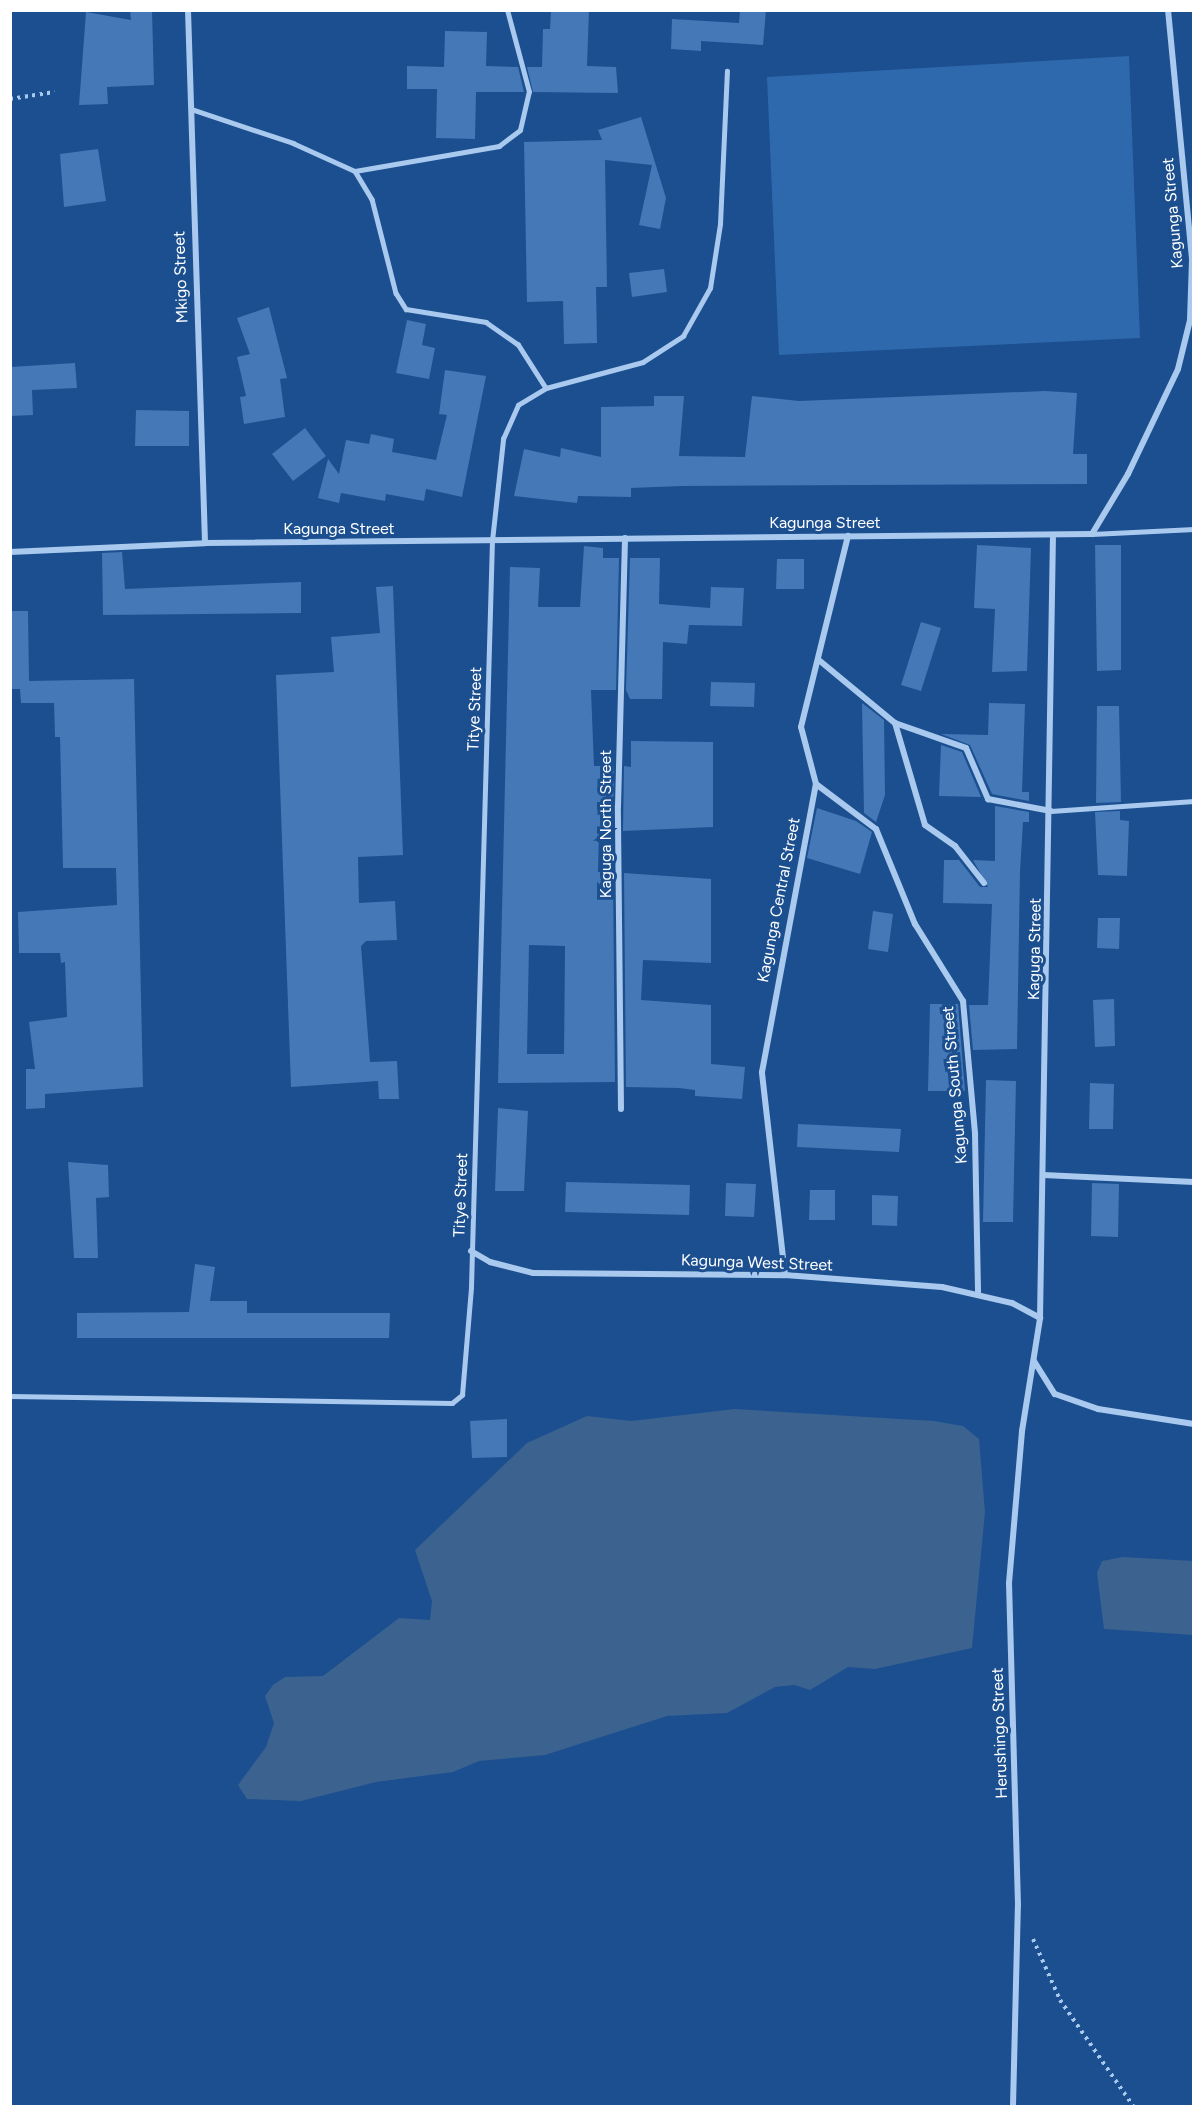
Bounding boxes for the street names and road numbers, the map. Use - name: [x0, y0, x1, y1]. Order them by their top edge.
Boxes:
- street label: Kagunga Street: [1159, 157, 1187, 269]
- street label: Mkigo Street: [170, 230, 192, 324]
- street label: Kagunga Street: [769, 513, 881, 533]
- street label: Kagunga Street: [283, 519, 395, 539]
- street label: Titye Street: [464, 667, 486, 751]
- street label: Kaguga North Street: [596, 750, 616, 898]
- street label: Kagunga Central Street: [754, 816, 804, 984]
- street label: Kaguga Street: [1025, 898, 1045, 1000]
- street label: Kagunga South Street: [939, 1005, 971, 1165]
- street label: Titye Street: [450, 1153, 472, 1237]
- street label: Kagunga West Street: [681, 1251, 833, 1275]
- street label: Herushingo Street: [988, 1667, 1012, 1799]

